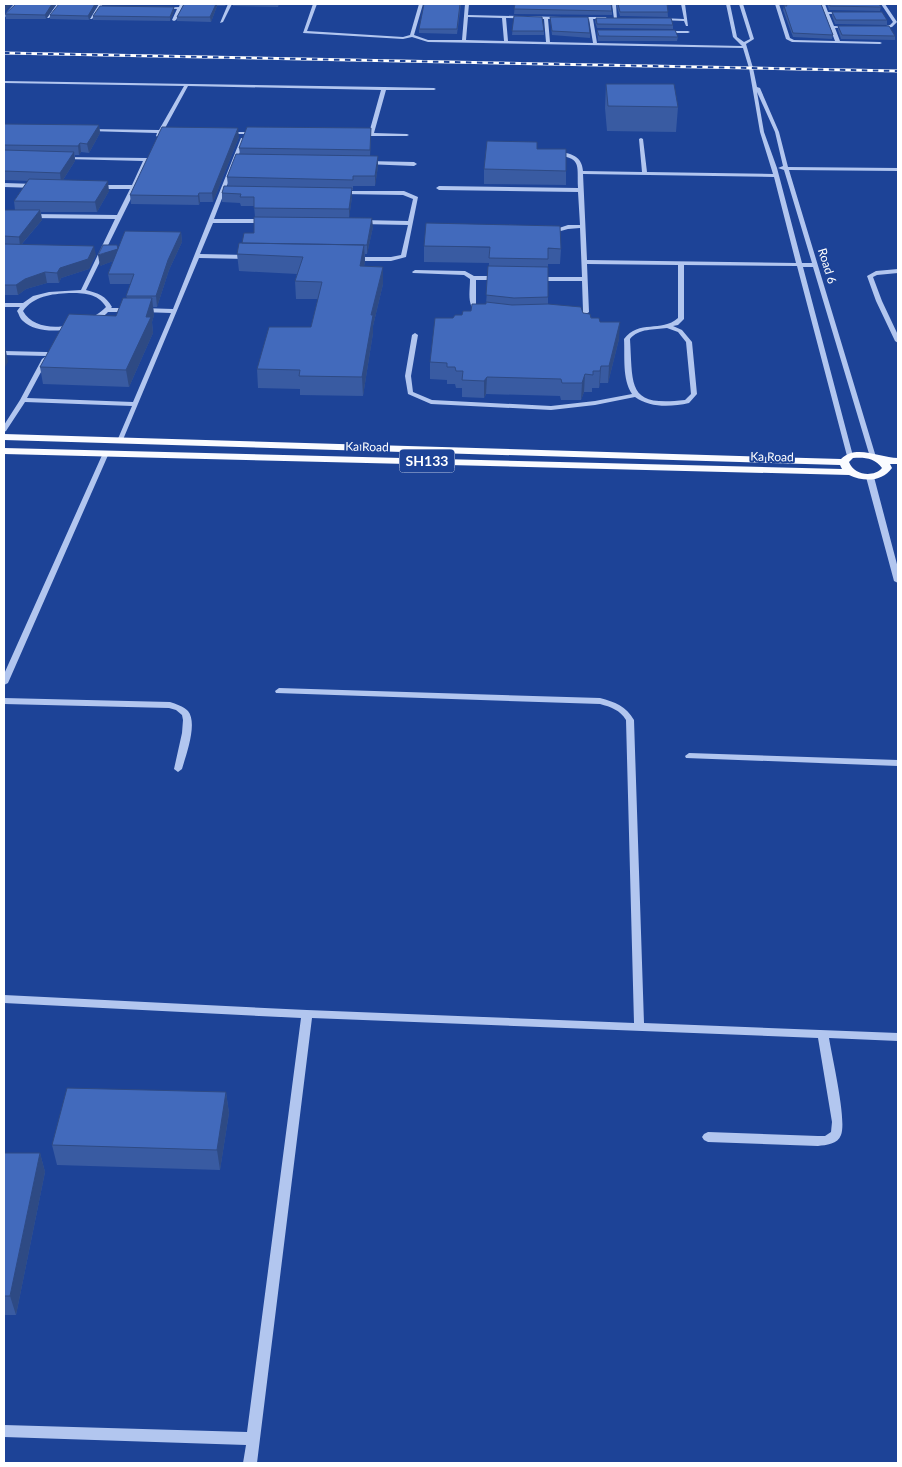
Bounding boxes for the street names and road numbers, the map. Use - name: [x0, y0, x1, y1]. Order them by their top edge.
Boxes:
- street label: Road 6: [815, 246, 840, 286]
- street label: Ka Road: [345, 439, 389, 454]
- street label: Ka Road: [750, 449, 794, 464]
- road number: SH133: [400, 450, 454, 472]

